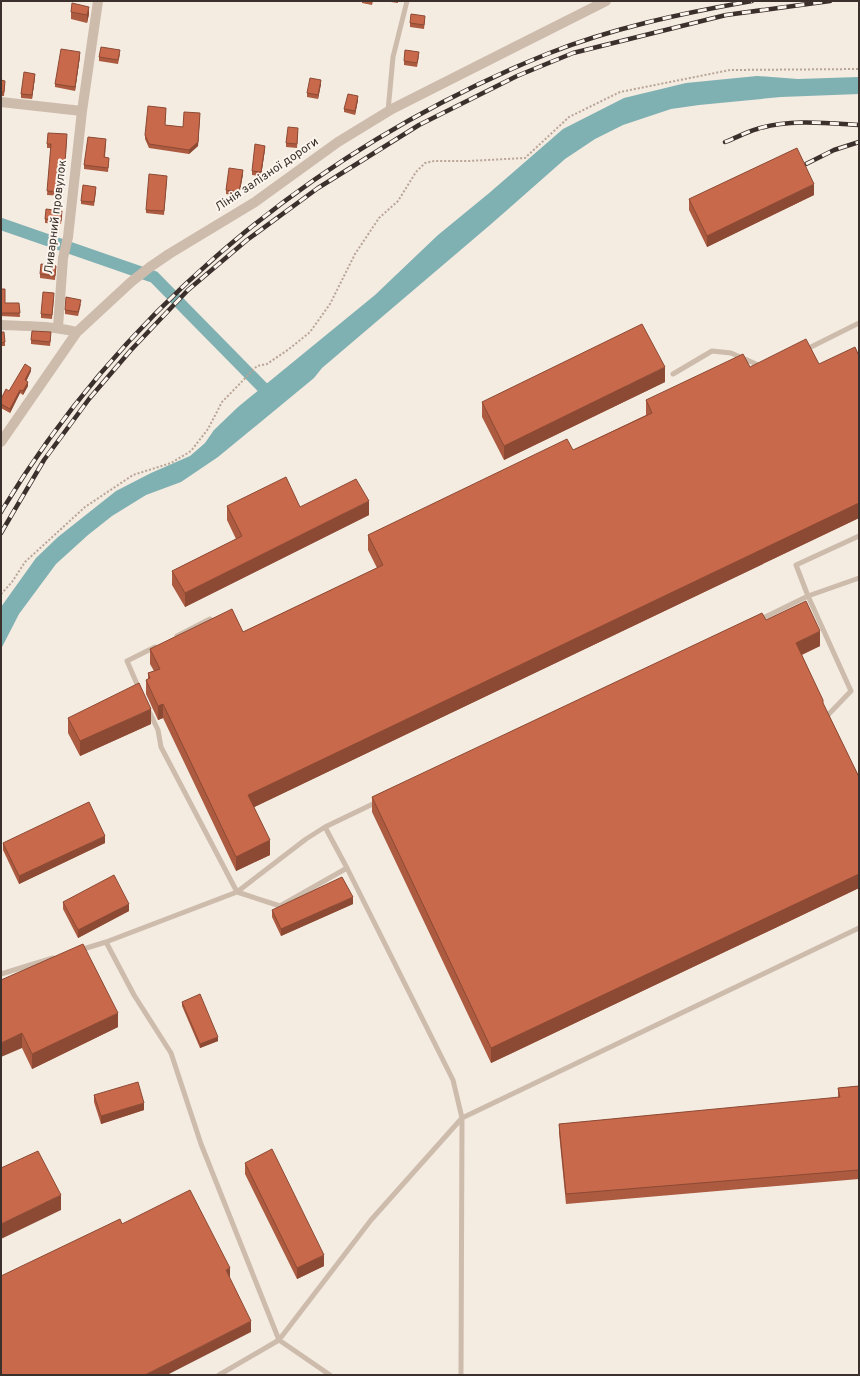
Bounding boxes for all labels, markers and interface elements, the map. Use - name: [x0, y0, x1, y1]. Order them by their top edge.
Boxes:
- street label: Лінія залізної дороги: [212, 134, 322, 216]
- street label: Ливарний провулок: [41, 159, 71, 275]

